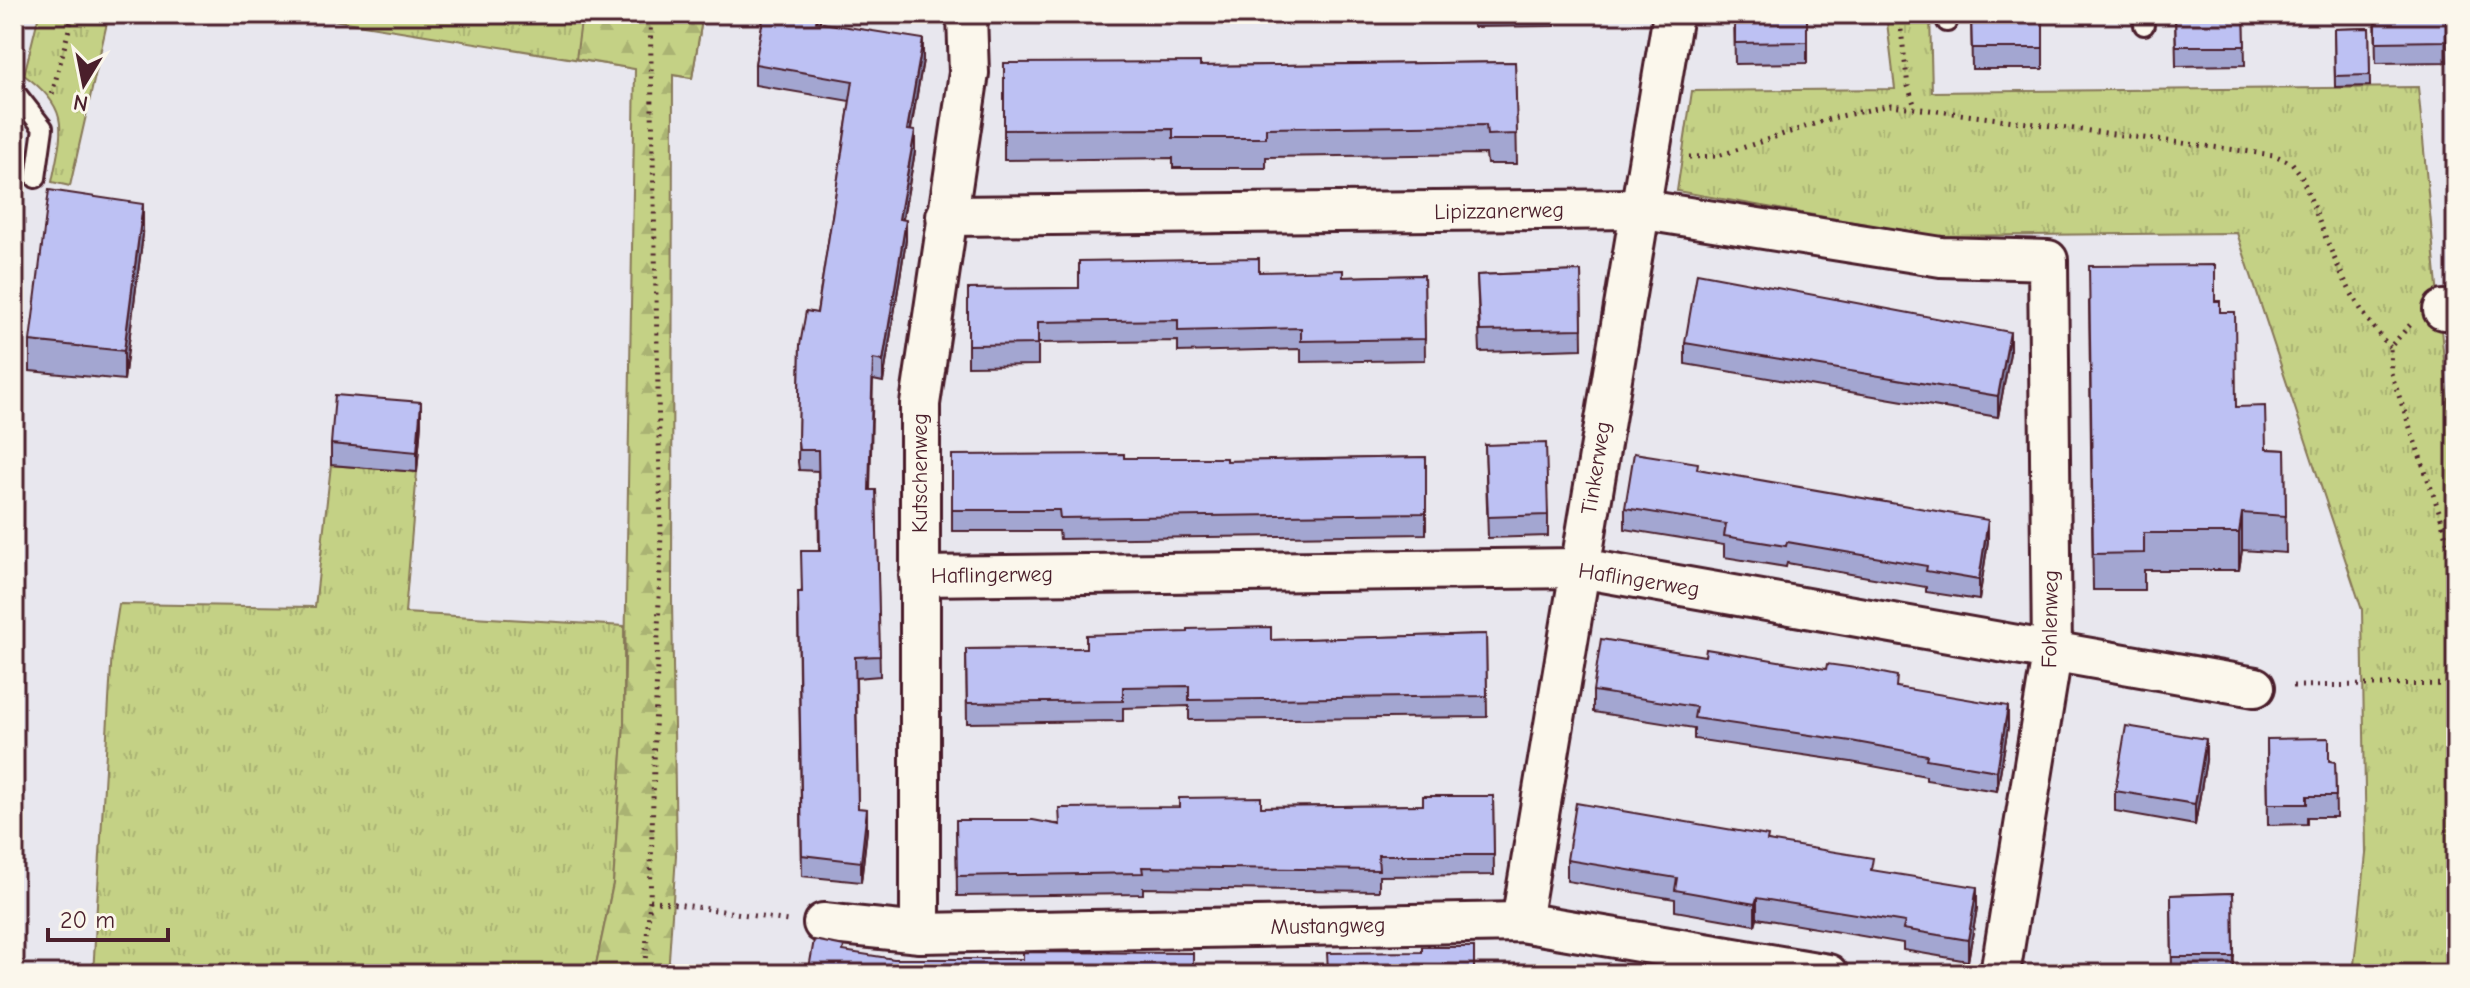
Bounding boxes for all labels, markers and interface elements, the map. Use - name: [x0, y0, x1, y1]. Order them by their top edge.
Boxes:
- north arrow: [44, 44, 124, 124]
- text: N: [71, 89, 90, 117]
- street label: Lipizzanerweg: [1434, 197, 1564, 225]
- street label: Kutschenweg: [907, 413, 933, 533]
- street label: Tinkerweg: [1576, 420, 1616, 516]
- street label: Haflingerweg: [1577, 558, 1701, 602]
- street label: Haflingerweg: [931, 561, 1053, 589]
- street label: Fohlenweg: [2036, 570, 2064, 668]
- scale bar: [48, 892, 168, 942]
- text: 20 m: [60, 906, 115, 934]
- street label: Mustangweg: [1270, 912, 1386, 940]

